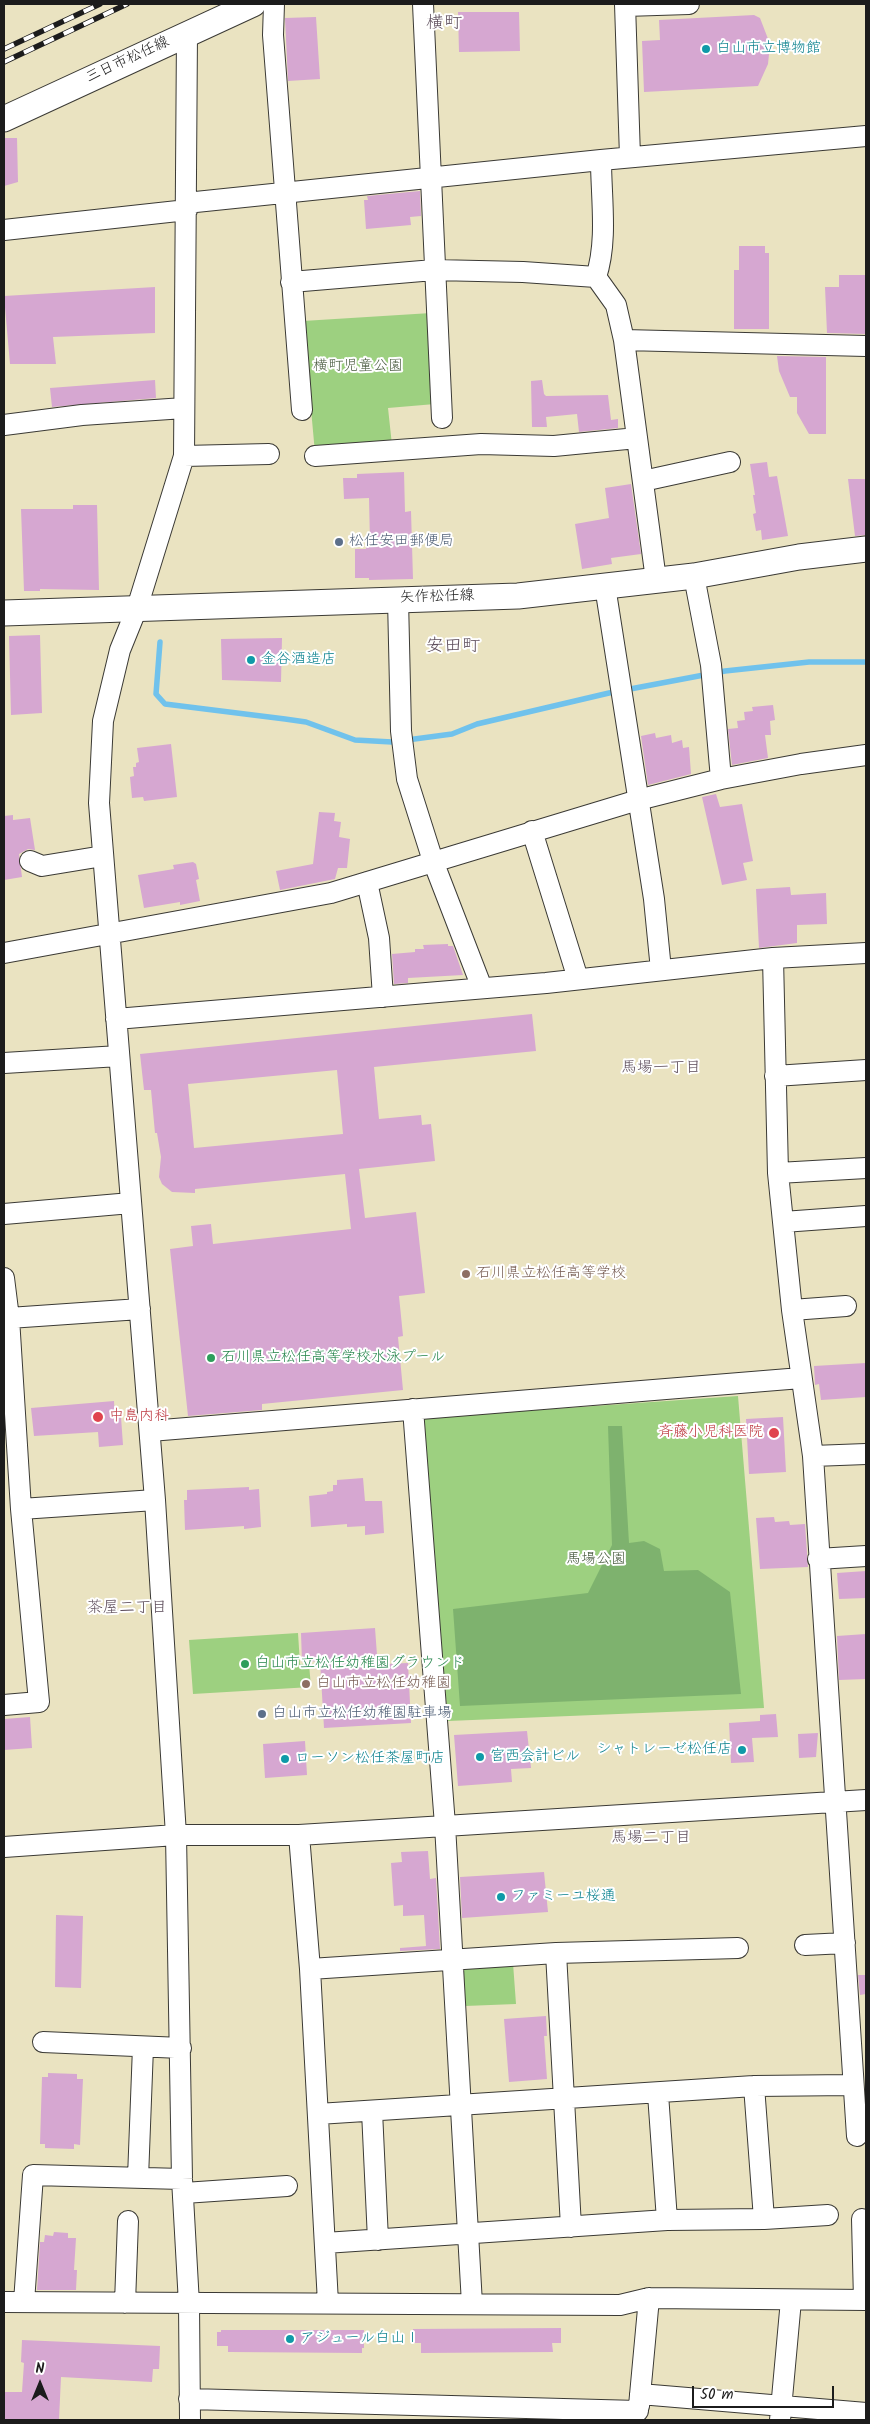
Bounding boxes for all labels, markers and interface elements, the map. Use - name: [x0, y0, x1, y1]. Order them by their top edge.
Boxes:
- district label: 横町: [426, 14, 462, 36]
- street label: 三日市松任線: [83, 34, 173, 88]
- place label: 白山市立博物館: [716, 40, 821, 58]
- marker: 白山市立博物館: [700, 43, 712, 55]
- park label: 横町児童公園: [313, 358, 403, 376]
- place label: 松任安田郵便局: [349, 533, 454, 551]
- marker: 松任安田郵便局: [333, 536, 345, 548]
- street label: 矢作松任線: [399, 588, 475, 608]
- district label: 安田町: [426, 637, 480, 659]
- place label: 金谷酒造店: [261, 651, 336, 669]
- marker: 金谷酒造店: [245, 654, 257, 666]
- district label: 馬場一丁目: [621, 1059, 701, 1079]
- place label: 石川県立松任高等学校: [476, 1265, 626, 1283]
- marker: 石川県立松任高等学校: [460, 1268, 472, 1280]
- place label: 石川県立松任高等学校水泳プール: [221, 1349, 445, 1367]
- marker: 石川県立松任高等学校水泳プール: [205, 1352, 217, 1364]
- place label: 中島内科: [109, 1408, 169, 1426]
- marker: 中島内科: [91, 1410, 105, 1424]
- place label: 斉藤小児科医院: [658, 1424, 763, 1442]
- marker: 斉藤小児科医院: [767, 1426, 781, 1440]
- park label: 馬場公園: [566, 1551, 626, 1569]
- district label: 茶屋二丁目: [87, 1599, 167, 1619]
- place label: 白山市立松任幼稚園グラウンド: [255, 1655, 465, 1673]
- marker: 白山市立松任幼稚園グラウンド: [239, 1658, 251, 1670]
- place label: 白山市立松任幼稚園: [316, 1675, 451, 1693]
- marker: 白山市立松任幼稚園: [300, 1678, 312, 1690]
- place label: 白山市立松任幼稚園駐車場: [272, 1705, 452, 1723]
- marker: 白山市立松任幼稚園駐車場: [256, 1708, 268, 1720]
- place label: シャトレーゼ松任店: [596, 1741, 732, 1759]
- marker: シャトレーゼ松任店: [736, 1744, 748, 1756]
- place label: 宮西会計ビル: [490, 1748, 580, 1766]
- place label: ローソン松任茶屋町店: [295, 1750, 445, 1768]
- marker: 宮西会計ビル: [474, 1751, 486, 1763]
- marker: ローソン松任茶屋町店: [279, 1753, 291, 1765]
- district label: 馬場二丁目: [611, 1829, 691, 1849]
- place label: ファミーユ桜通: [511, 1888, 616, 1906]
- marker: ファミーユ桜通: [495, 1891, 507, 1903]
- place label: アジュール白山Ⅰ: [300, 2330, 420, 2348]
- marker: アジュール白山Ⅰ: [284, 2333, 296, 2345]
- text: N: [36, 2358, 44, 2380]
- north arrow: [15, 2359, 65, 2409]
- scale bar: [695, 2376, 838, 2408]
- text: 50 m: [700, 2383, 734, 2407]

